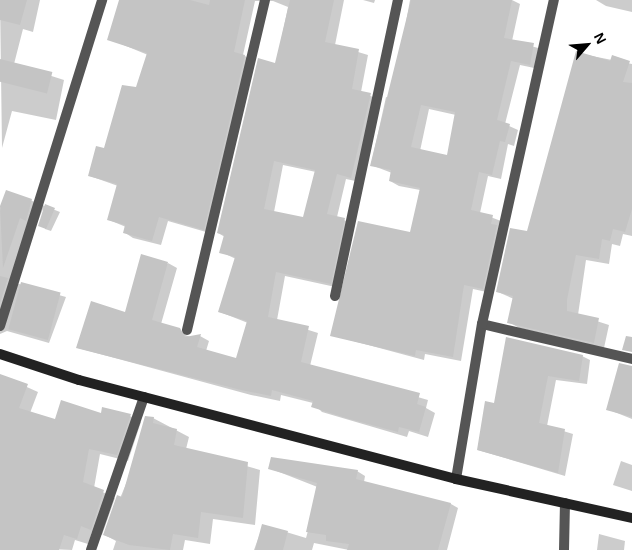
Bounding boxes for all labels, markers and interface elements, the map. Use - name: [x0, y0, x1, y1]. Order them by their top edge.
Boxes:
- north arrow: [562, 20, 612, 70]
- text: N: [591, 30, 610, 46]

